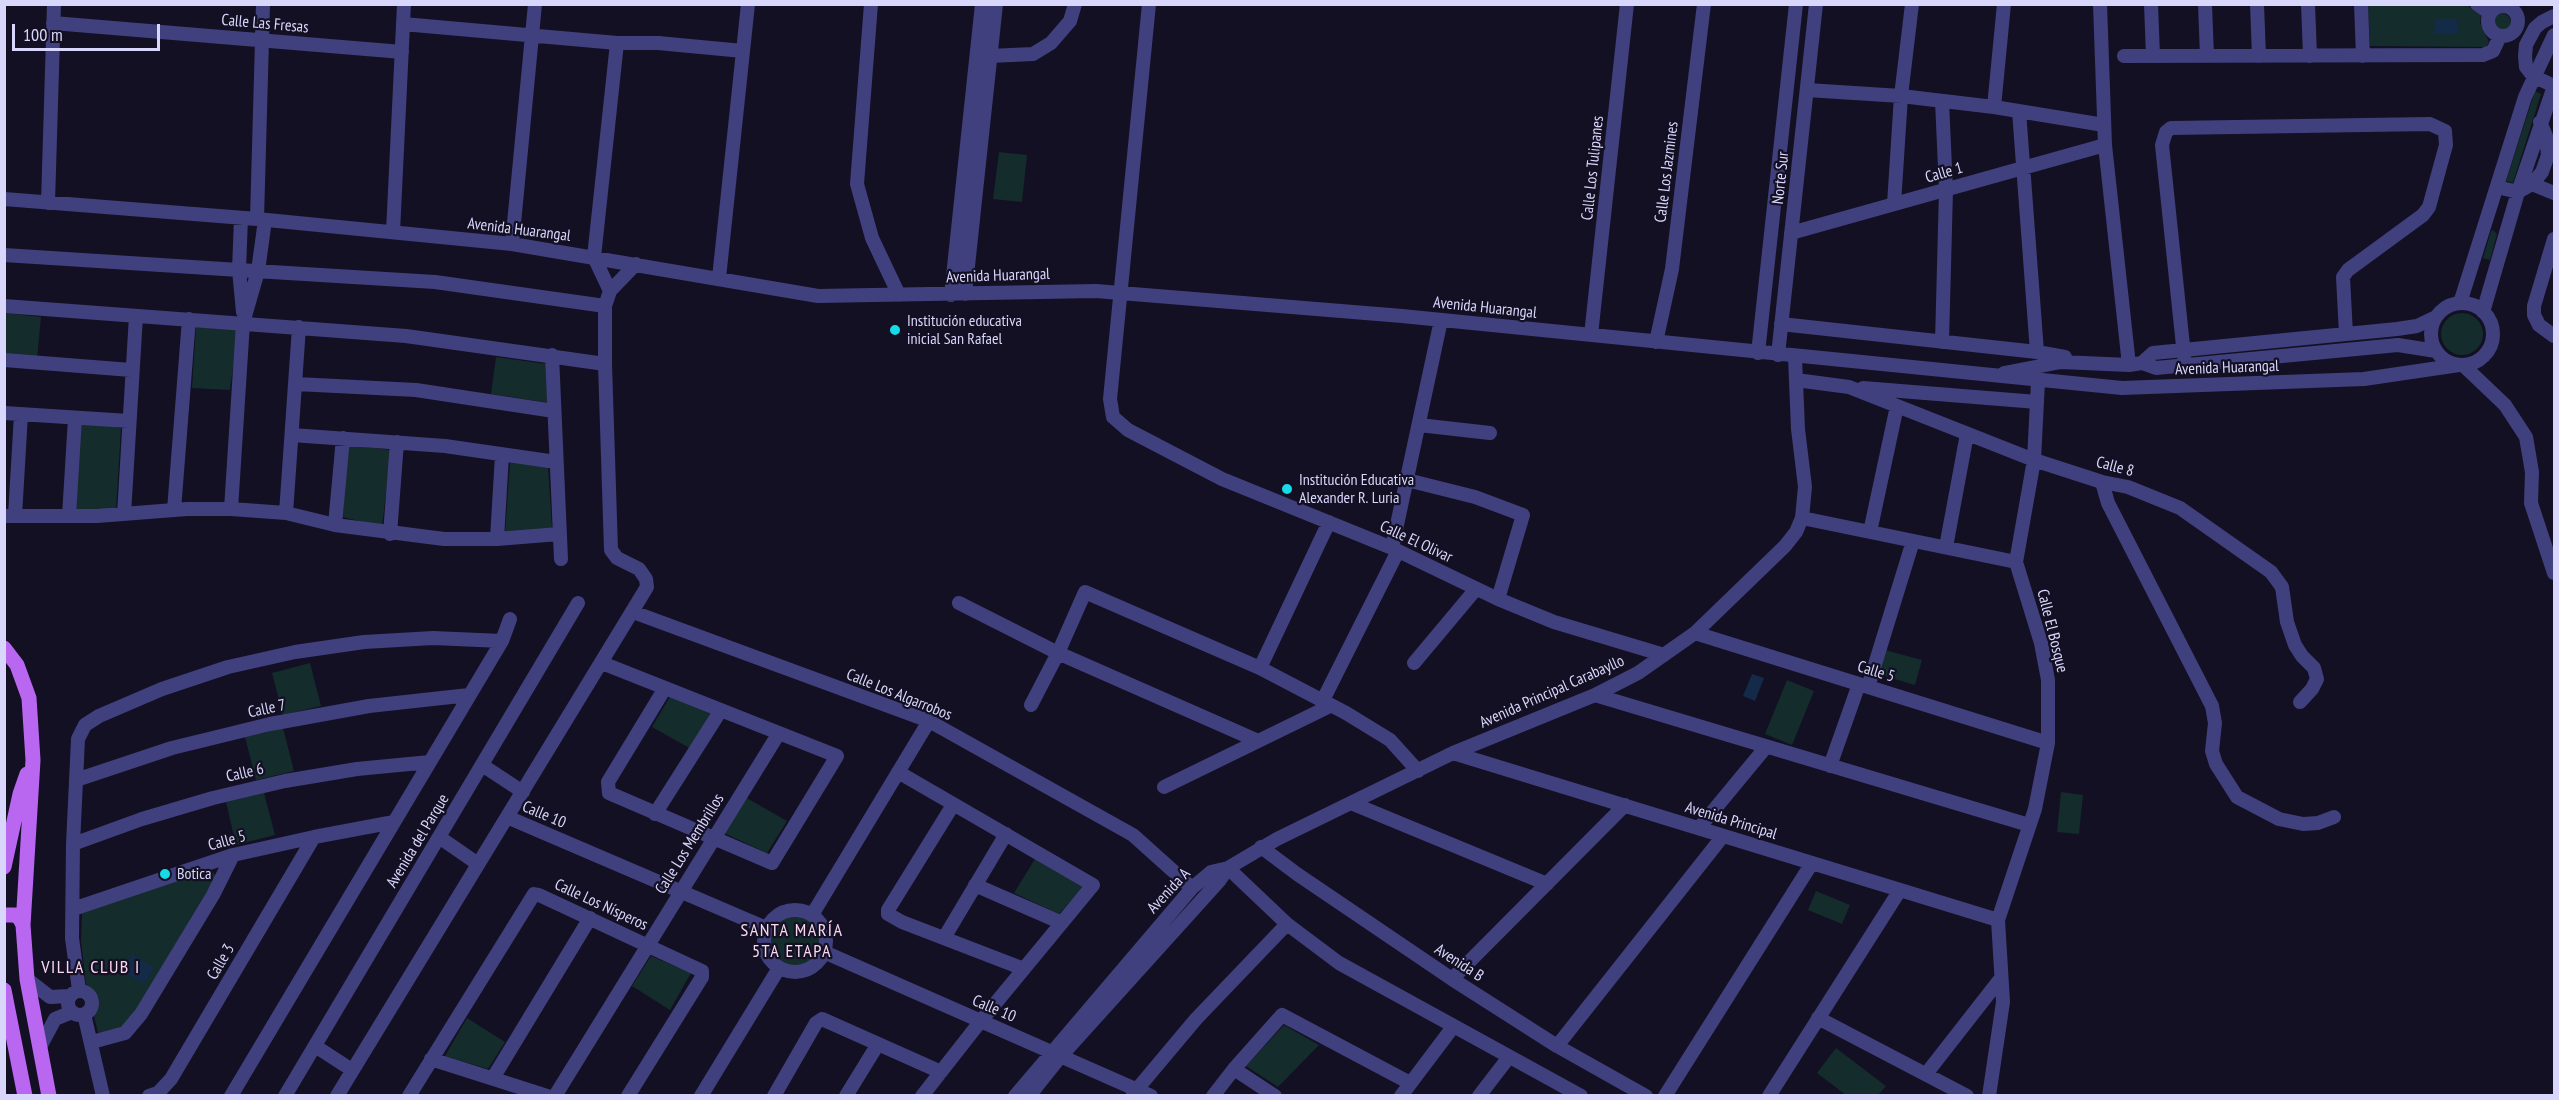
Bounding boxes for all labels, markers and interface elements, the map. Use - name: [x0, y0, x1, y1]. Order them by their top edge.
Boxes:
- street label: Calle Las Fresas: [221, 11, 309, 37]
- scale bar: [15, 12, 164, 50]
- text: 100 m: [23, 23, 63, 46]
- street label: Calle Los Tulipanes: [1578, 115, 1608, 221]
- street label: Calle Los Jazmines: [1651, 120, 1683, 224]
- street label: Norte Sur: [1769, 151, 1793, 205]
- street label: Calle 1: [1923, 159, 1965, 187]
- street label: Avenida Huarangal: [466, 214, 572, 246]
- street label: Avenida Huarangal: [946, 265, 1050, 287]
- street label: Avenida Huarangal: [1432, 293, 1538, 323]
- place label: Institución educativa inicial San Rafael: [907, 311, 1022, 349]
- marker: Institución educativa inicial San Rafael: [888, 323, 902, 337]
- street label: Avenida Huarangal: [2175, 357, 2279, 379]
- street label: Calle 8: [2094, 453, 2136, 481]
- place label: Institución Educativa Alexander R. Luria: [1299, 470, 1414, 508]
- marker: Institución Educativa Alexander R. Luria: [1280, 482, 1294, 496]
- street label: Calle El Olivar: [1377, 517, 1455, 567]
- street label: Calle El Bosque: [2032, 587, 2072, 675]
- street label: Avenida Principal Carabayllo: [1477, 651, 1627, 733]
- street label: Calle 5: [1855, 657, 1897, 687]
- street label: Calle Los Algarrobos: [843, 665, 955, 725]
- street label: Calle 7: [246, 696, 288, 722]
- street label: Calle 6: [224, 759, 266, 787]
- street label: Calle Los Membrillos: [652, 790, 728, 898]
- street label: Avenida del Parque: [383, 791, 453, 891]
- street label: Calle 10: [519, 797, 569, 833]
- street label: Avenida Principal: [1683, 798, 1779, 844]
- street label: Calle 5: [206, 827, 248, 855]
- place label: Botica: [177, 864, 211, 884]
- street label: Avenida A: [1143, 864, 1195, 918]
- marker: Botica: [158, 867, 172, 881]
- street label: Calle Los Nísperos: [551, 875, 651, 935]
- district label: SANTA MARÍA 5TA ETAPA: [740, 920, 844, 962]
- street label: Avenida B: [1431, 940, 1487, 986]
- street label: Calle 3: [203, 941, 239, 983]
- district label: VILLA CLUB I: [41, 957, 141, 979]
- street label: Calle 10: [969, 991, 1019, 1027]

